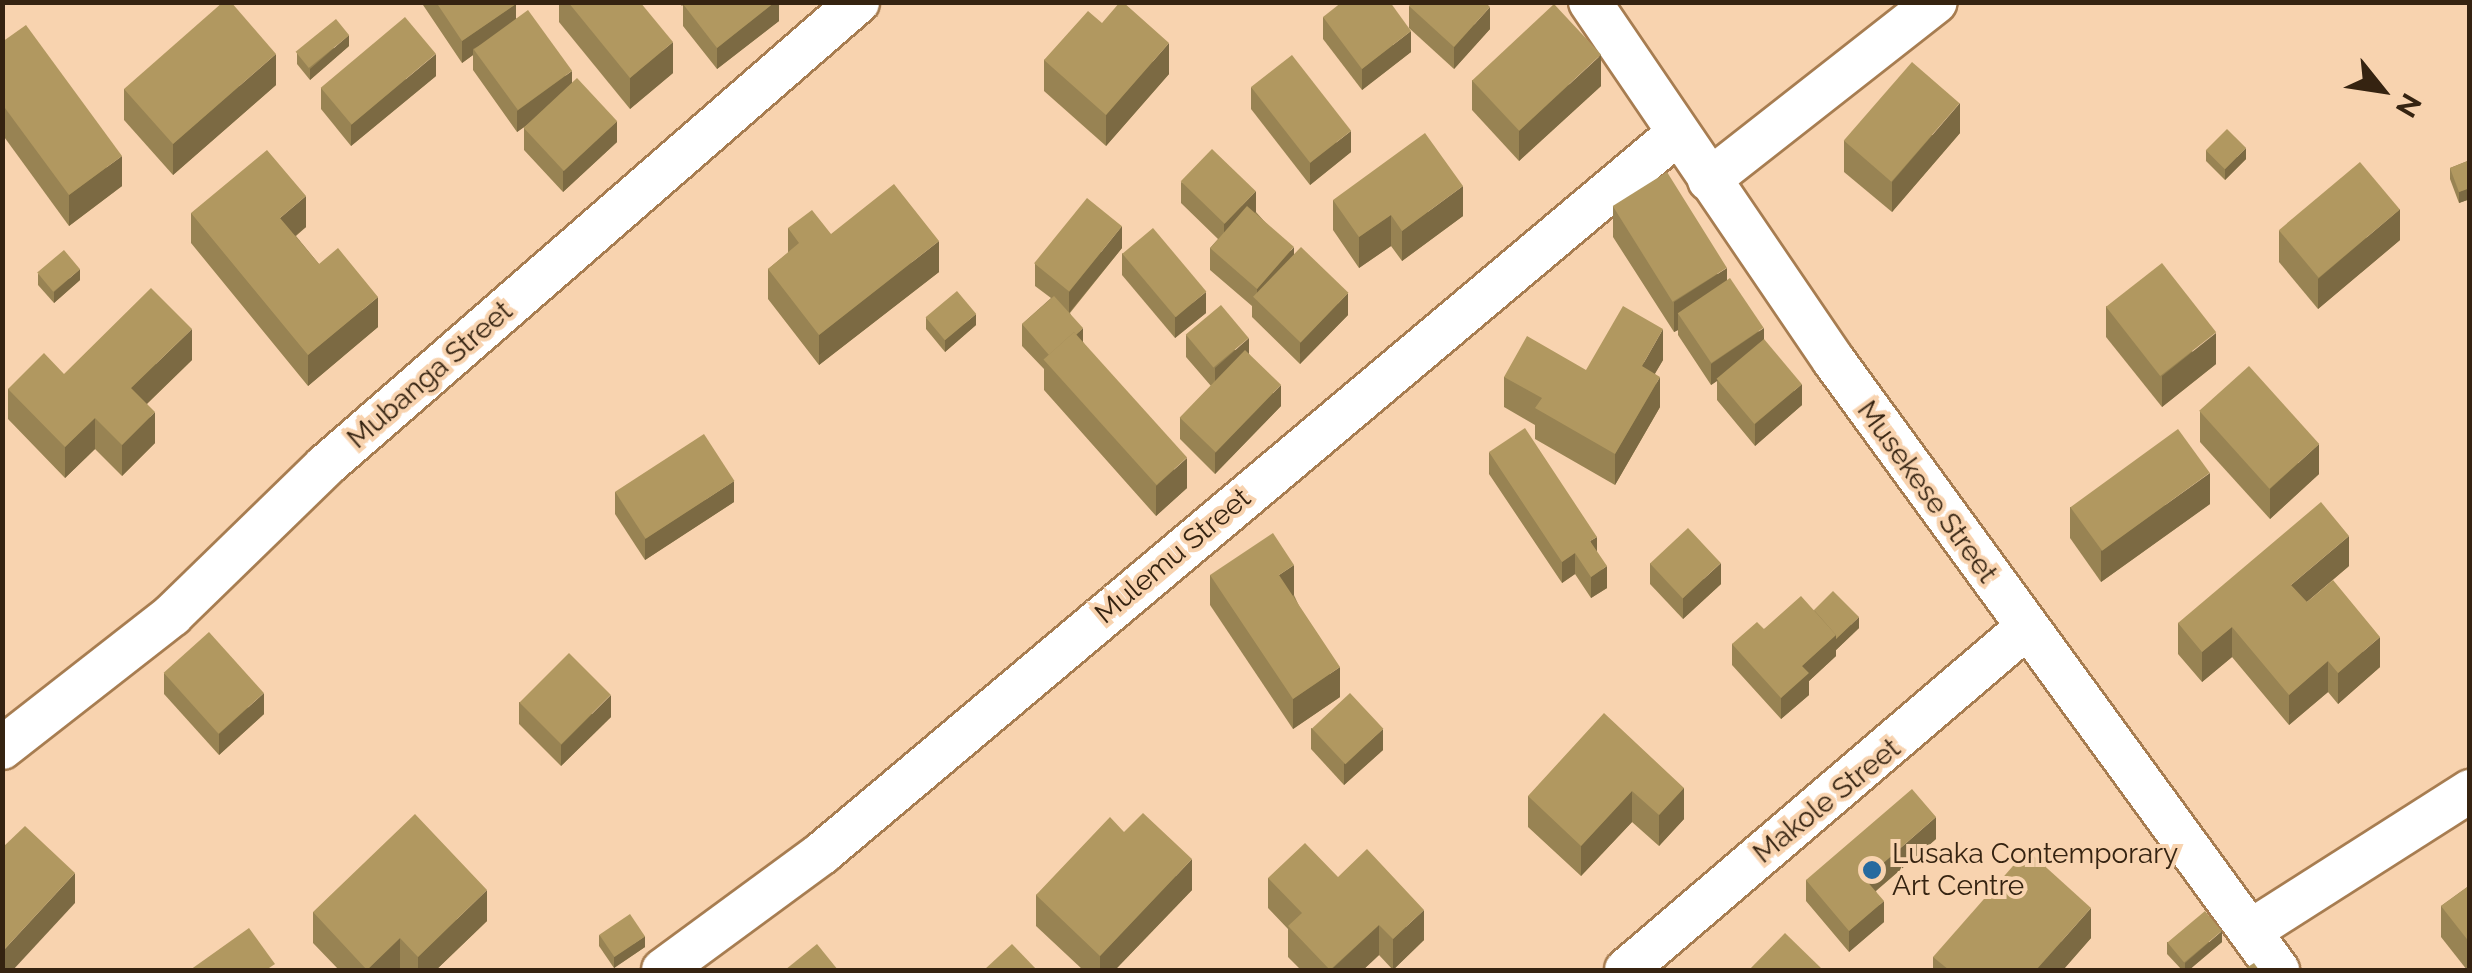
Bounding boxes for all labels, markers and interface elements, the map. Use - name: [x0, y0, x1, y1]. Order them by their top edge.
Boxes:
- north arrow: [2332, 40, 2432, 140]
- text: N: [2389, 88, 2428, 123]
- street label: Mubanga Street: [341, 294, 519, 456]
- street label: Musekese Street: [1850, 395, 2004, 589]
- street label: Mulemu Street: [1089, 481, 1257, 631]
- street label: Makole Street: [1747, 732, 1907, 870]
- place label: Lusaka Contemporary Art Centre: [1892, 837, 2178, 903]
- marker: Lusaka Contemporary Art Centre: [1861, 859, 1883, 881]

